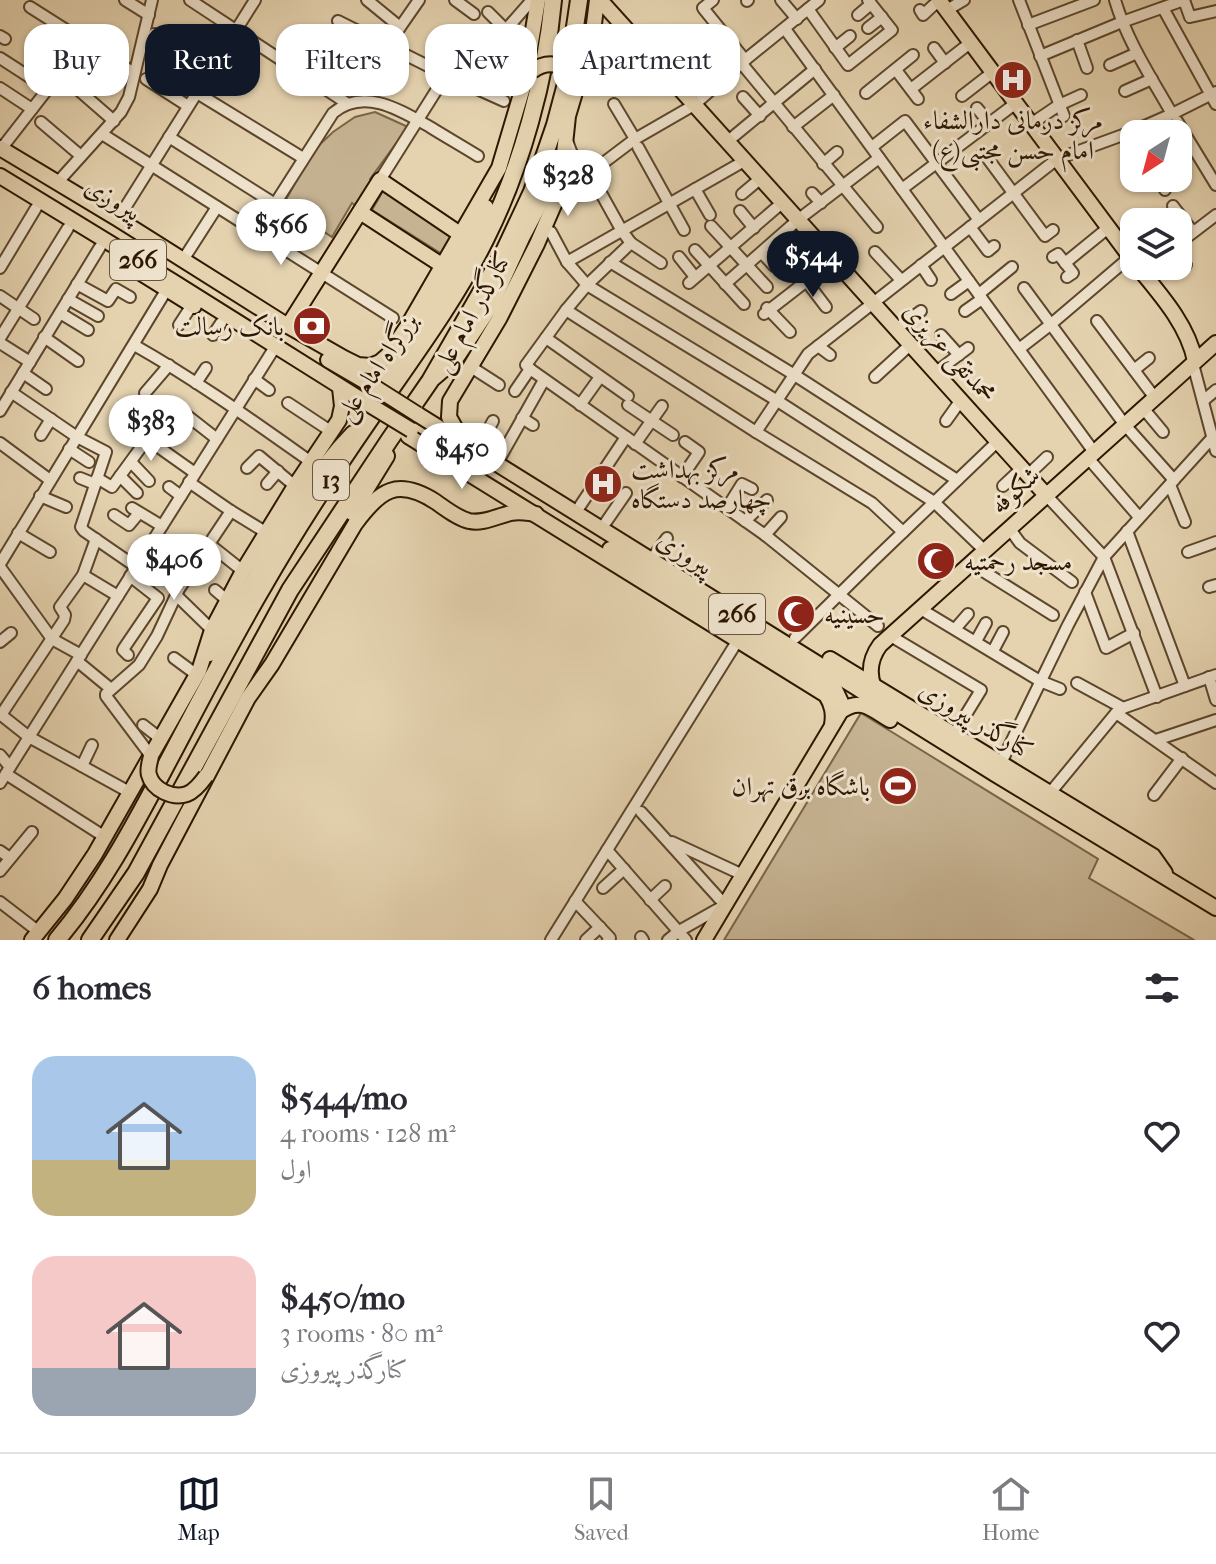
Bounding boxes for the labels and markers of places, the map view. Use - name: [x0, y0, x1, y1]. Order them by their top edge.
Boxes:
- hospital icon: مرکز درمانی دارالشفاء امام حسن مجتبی(ع): [992, 59, 1034, 101]
- place label: مرکز درمانی دارالشفاء امام حسن مجتبی(ع): [923, 105, 1103, 173]
- pin: $328: [521, 150, 615, 218]
- pin: $566: [234, 199, 328, 267]
- pin: $544: [766, 231, 860, 299]
- bank icon: بانک رسالت: [291, 305, 333, 347]
- place label: بانک رسالت: [175, 311, 284, 342]
- pin: $383: [104, 395, 198, 463]
- pin: $450: [415, 423, 509, 491]
- place label: مرکز بهداشت چهارصد دستگاه: [631, 454, 772, 516]
- hospital icon: مرکز بهداشت چهارصد دستگاه: [582, 463, 624, 505]
- pin: $406: [127, 534, 221, 602]
- mosque icon: مسجد رحمتیه: [915, 540, 957, 582]
- place label: مسجد رحمتیه: [964, 546, 1072, 577]
- mosque icon: حسینیه: [775, 593, 817, 635]
- place label: حسینیه: [824, 599, 885, 630]
- sports icon: باشگاه برق تهران: [877, 765, 919, 807]
- place label: باشگاه برق تهران: [732, 770, 870, 803]

